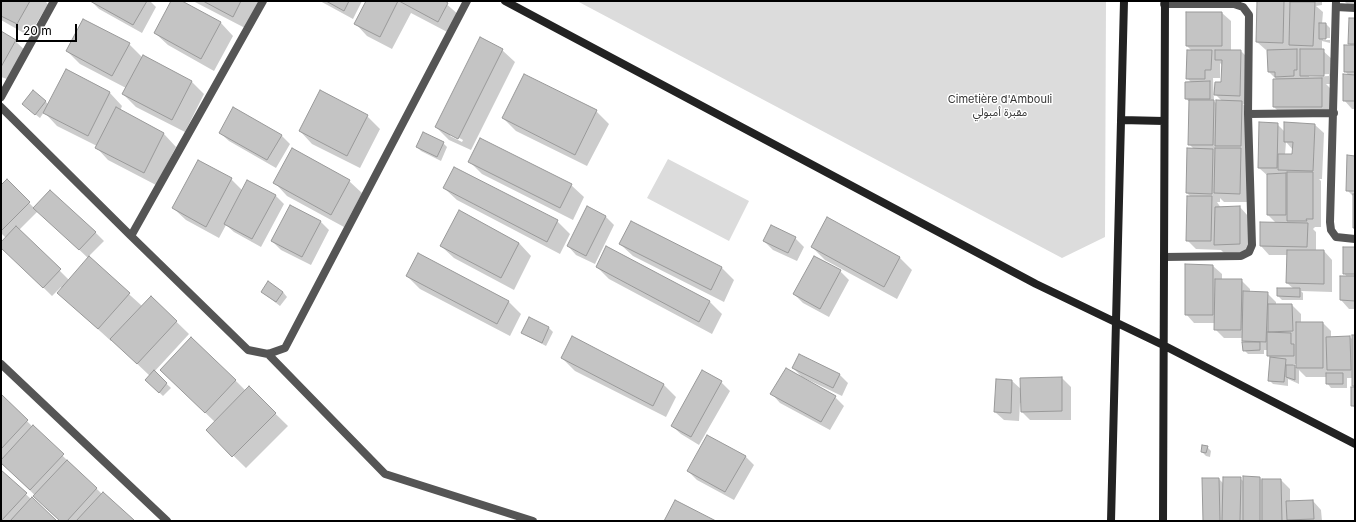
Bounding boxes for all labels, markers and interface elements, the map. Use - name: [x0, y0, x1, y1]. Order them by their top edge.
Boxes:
- scale bar: [18, 16, 79, 42]
- text: 20 m: [23, 23, 52, 38]
- park label: Cimetière d'Ambouli مقبرة أمبولي: [948, 93, 1052, 119]

